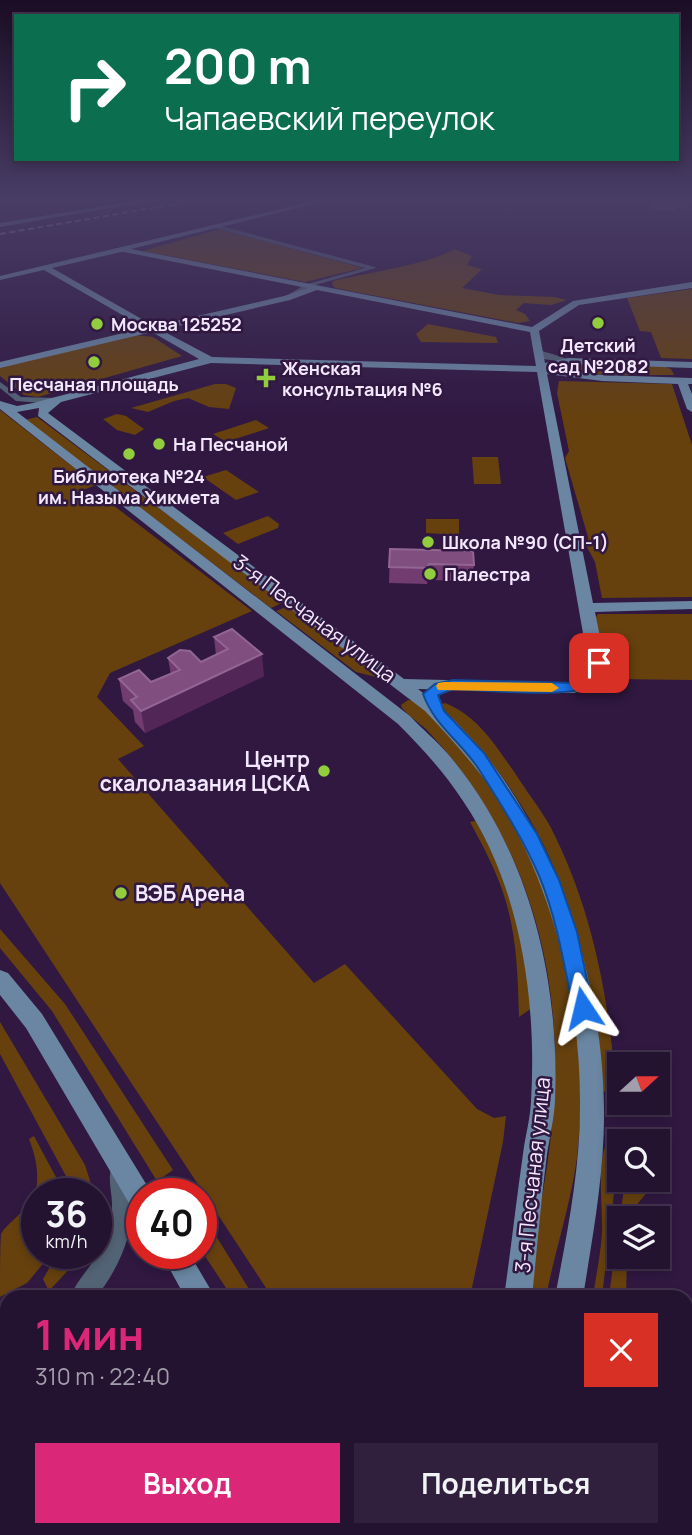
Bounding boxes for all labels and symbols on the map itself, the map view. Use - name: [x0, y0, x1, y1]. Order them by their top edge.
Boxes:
- place label: Москва 125252: [111, 312, 242, 336]
- marker: Детский сад №2082: [590, 315, 606, 331]
- marker: Москва 125252: [89, 316, 105, 332]
- place label: Детский сад №2082: [548, 333, 648, 378]
- marker: Песчаная площадь: [86, 354, 102, 370]
- place label: Женская консультация №6: [282, 356, 443, 401]
- marker: Женская консультация №6: [256, 368, 276, 388]
- place label: Песчаная площадь: [9, 372, 179, 396]
- place label: На Песчаной: [173, 432, 288, 456]
- marker: На Песчаной: [151, 436, 167, 452]
- marker: Библиотека №24 им. Назыма Хикмета: [121, 446, 137, 462]
- place label: Библиотека №24 им. Назыма Хикмета: [38, 464, 220, 509]
- place label: Школа №90 (СП-1): [442, 530, 609, 554]
- marker: Школа №90 (СП-1): [420, 534, 436, 550]
- street label: 3-я Песчаная улица: [228, 548, 402, 688]
- place label: Палестра: [444, 562, 530, 586]
- marker: Палестра: [422, 566, 438, 582]
- pin: [569, 633, 629, 693]
- place label: Центр скалолазания ЦСКА: [100, 745, 310, 797]
- marker: Центр скалолазания ЦСКА: [316, 763, 332, 779]
- place label: ВЭБ Арена: [135, 879, 245, 907]
- marker: ВЭБ Арена: [113, 885, 129, 901]
- position arrow: [546, 971, 620, 1045]
- north arrow: [607, 1052, 670, 1115]
- street label: 3-я Песчаная улица: [508, 1076, 556, 1274]
- speed limit sign: 40: [126, 1178, 217, 1269]

